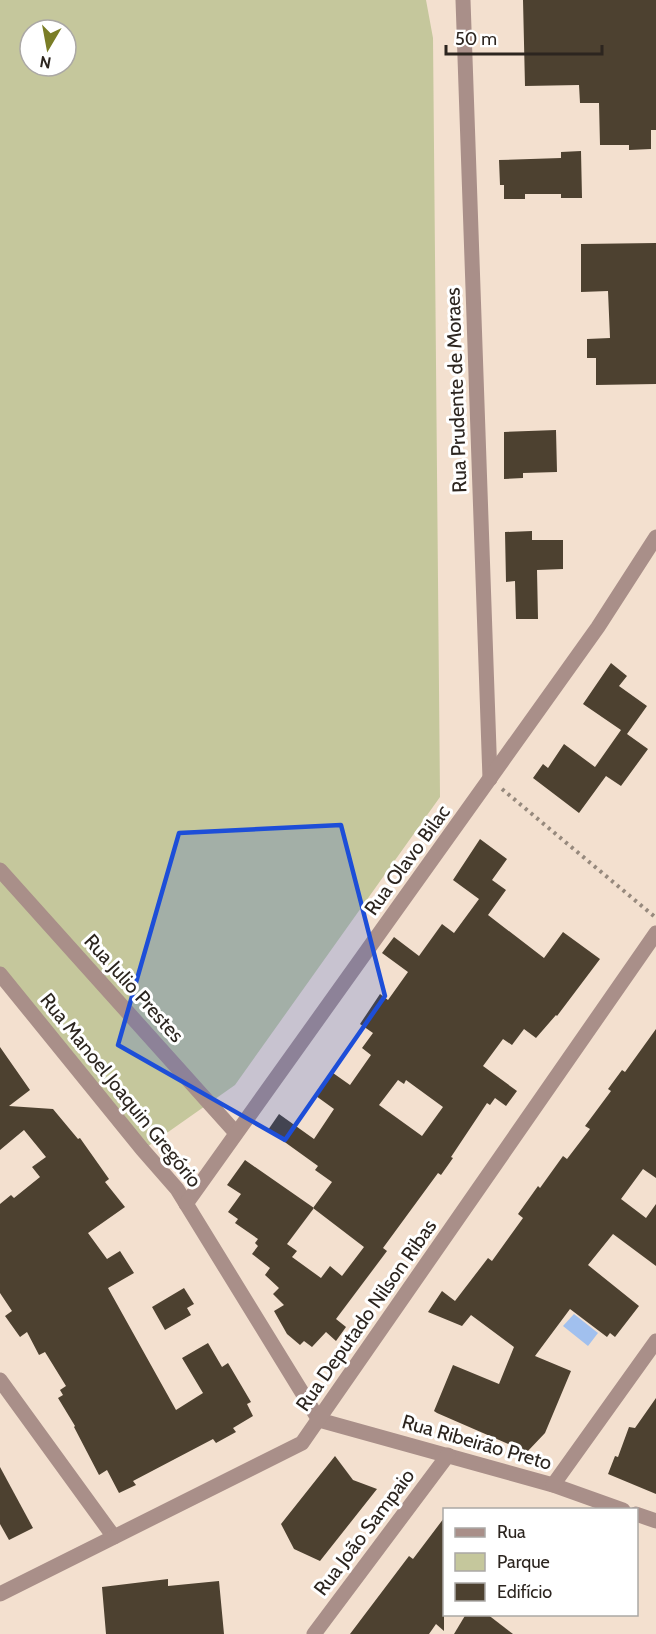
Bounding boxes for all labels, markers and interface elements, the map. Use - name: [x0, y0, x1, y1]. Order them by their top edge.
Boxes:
- north arrow: [18, 18, 78, 78]
- scale bar: [446, 18, 602, 56]
- text: 50 m: [455, 28, 497, 50]
- text: N: [38, 52, 53, 73]
- street label: Rua Prudente de Moraes: [440, 287, 472, 493]
- street label: Rua Olavo Bilac: [359, 800, 455, 920]
- street label: Rua Julio Prestes: [79, 929, 189, 1047]
- street label: Rua Manoel Joaquin Gregório: [35, 988, 207, 1192]
- street label: Rua Deputado Nilson Ribas: [291, 1214, 441, 1416]
- street label: Rua Ribeirão Preto: [399, 1409, 555, 1475]
- street label: Rua João Sampaio: [309, 1464, 419, 1600]
- legend: [443, 1508, 638, 1616]
- text: Rua: [497, 1521, 526, 1543]
- text: Parque: [497, 1551, 550, 1573]
- text: Edifício: [497, 1581, 552, 1603]

